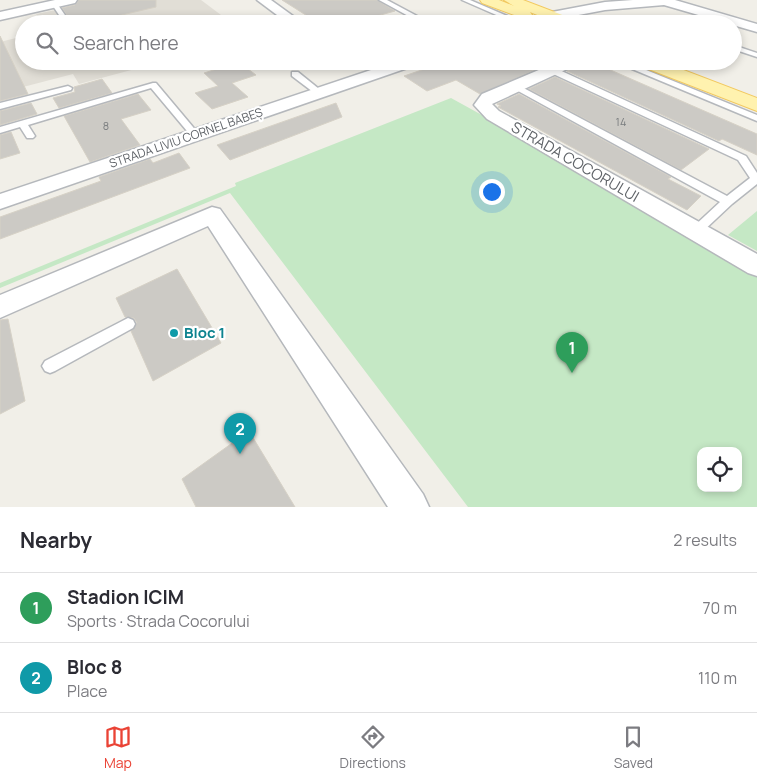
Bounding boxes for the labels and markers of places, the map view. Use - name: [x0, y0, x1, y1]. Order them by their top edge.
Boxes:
- place label: Bloc 1: [184, 322, 225, 343]
- marker: Bloc 1: [168, 327, 180, 339]
- pin: 1: [556, 332, 588, 373]
- pin: 2: [224, 413, 256, 454]

